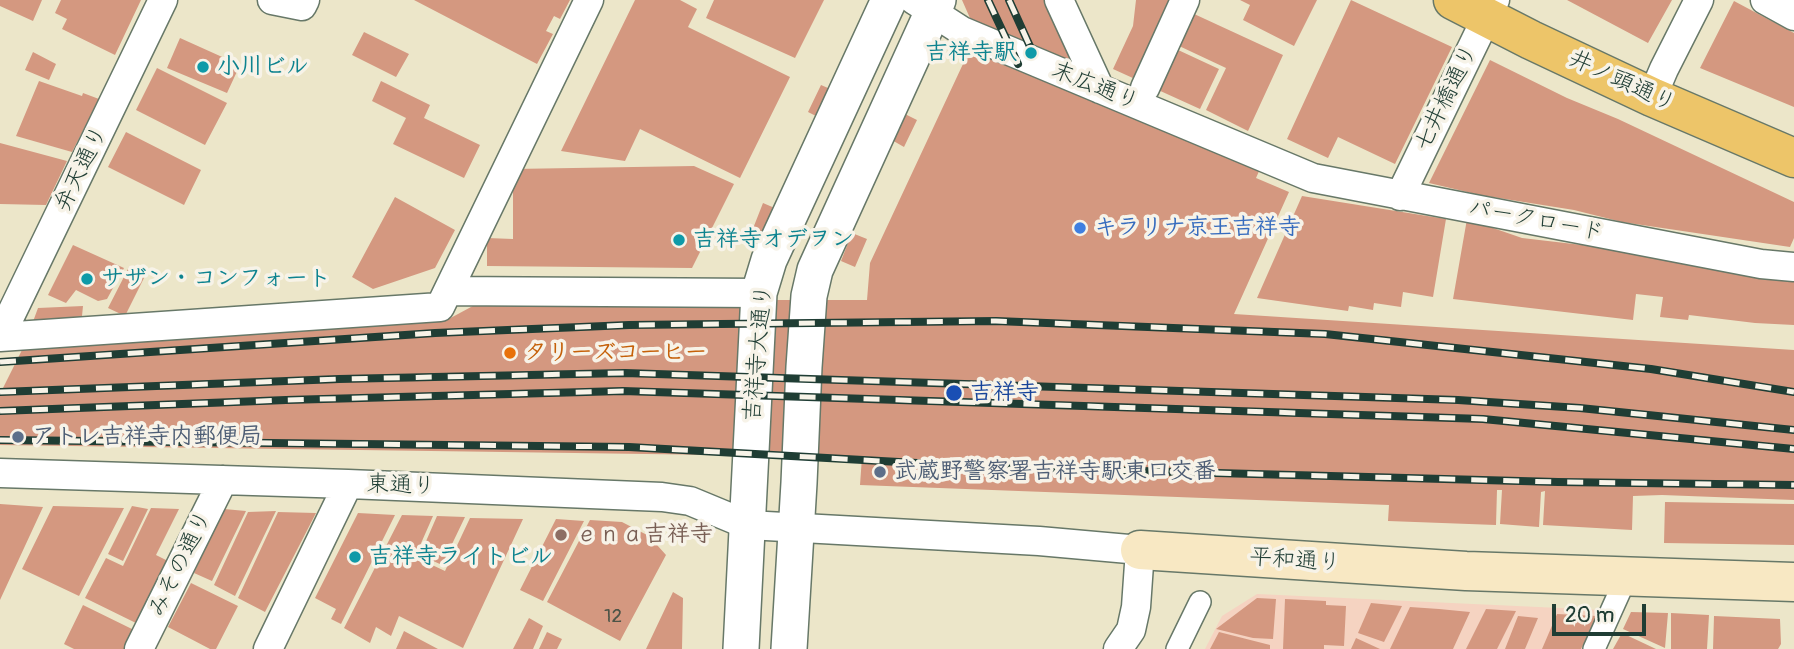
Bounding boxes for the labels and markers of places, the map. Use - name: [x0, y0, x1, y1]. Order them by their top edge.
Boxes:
- place label: 吉祥寺駅: [925, 39, 1017, 67]
- marker: 吉祥寺駅: [1023, 45, 1039, 61]
- place label: 小川ビル: [217, 53, 309, 81]
- marker: 小川ビル: [195, 59, 211, 75]
- place label: キラリナ京王吉祥寺: [1094, 214, 1301, 242]
- marker: キラリナ京王吉祥寺: [1072, 220, 1088, 236]
- place label: 吉祥寺オデヲン: [693, 226, 854, 254]
- marker: 吉祥寺オデヲン: [671, 232, 687, 248]
- place label: サザン・コンフォート: [101, 265, 331, 293]
- marker: サザン・コンフォート: [79, 271, 95, 287]
- place label: タリーズコーヒー: [524, 339, 708, 367]
- marker: タリーズコーヒー: [502, 345, 518, 361]
- place label: 吉祥寺: [970, 379, 1039, 407]
- marker: 吉祥寺: [944, 383, 964, 403]
- place label: アトレ吉祥寺内郵便局: [32, 423, 262, 451]
- marker: アトレ吉祥寺内郵便局: [10, 429, 26, 445]
- place label: 武蔵野警察署吉祥寺駅東口交番: [894, 458, 1216, 486]
- marker: 武蔵野警察署吉祥寺駅東口交番: [872, 464, 888, 480]
- place label: ｅｎａ吉祥寺: [575, 521, 713, 549]
- marker: ｅｎａ吉祥寺: [553, 527, 569, 543]
- place label: 吉祥寺ライトビル: [369, 543, 553, 571]
- marker: 吉祥寺ライトビル: [347, 549, 363, 565]

